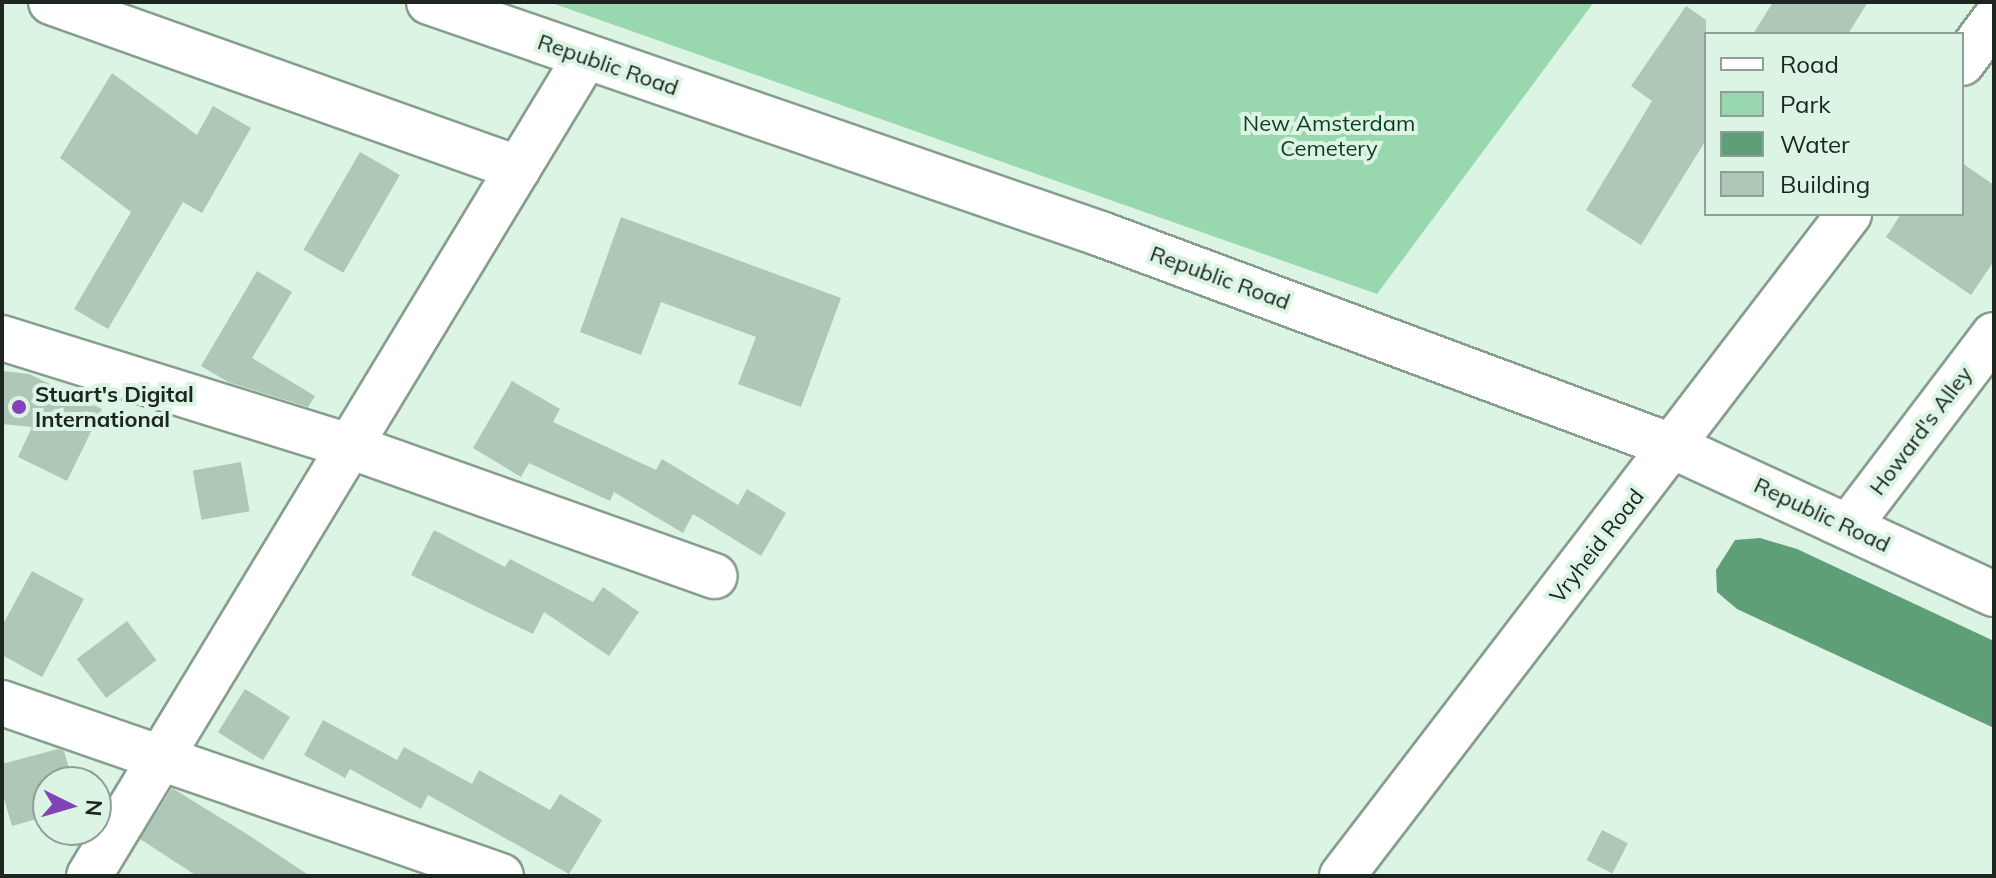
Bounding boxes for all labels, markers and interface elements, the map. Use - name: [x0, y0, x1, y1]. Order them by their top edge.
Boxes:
- street label: Republic Road: [534, 29, 682, 101]
- legend: [1704, 32, 1964, 216]
- text: Road: [1780, 49, 1839, 79]
- text: Park: [1780, 89, 1831, 119]
- park label: New Amsterdam Cemetery: [1243, 110, 1415, 162]
- text: Water: [1780, 129, 1850, 159]
- text: Building: [1780, 169, 1870, 199]
- street label: Republic Road: [1146, 240, 1294, 316]
- street label: Howard's Alley: [1864, 362, 1978, 500]
- place label: Stuart's Digital International: [35, 381, 194, 432]
- marker: Stuart's Digital International: [10, 398, 28, 416]
- street label: Republic Road: [1750, 472, 1894, 558]
- street label: Vryheid Road: [1544, 484, 1650, 608]
- north arrow: [32, 766, 112, 846]
- text: N: [79, 798, 109, 817]

